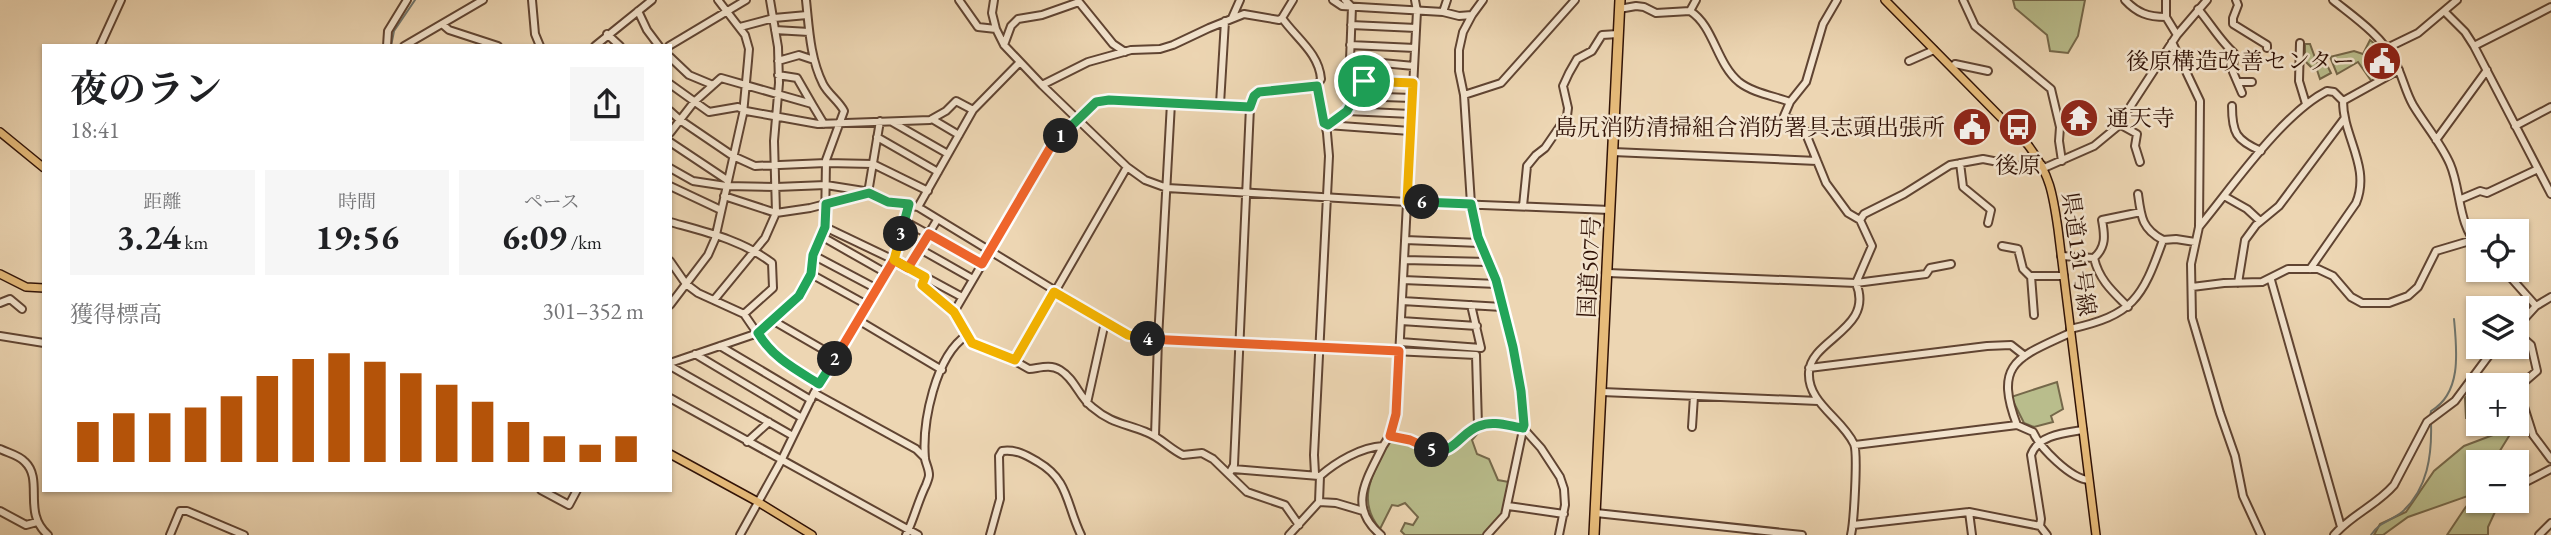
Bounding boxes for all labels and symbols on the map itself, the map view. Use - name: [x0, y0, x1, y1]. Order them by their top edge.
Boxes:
- public building icon: 後原構造改善センター: [2361, 40, 2403, 82]
- place label: 後原構造改善センター: [2126, 46, 2355, 76]
- pin: [1334, 51, 1394, 111]
- temple icon: 通天寺: [2058, 97, 2100, 139]
- place label: 通天寺: [2106, 103, 2175, 133]
- public building icon: 島尻消防清掃組合消防署具志頭出張所: [1951, 106, 1993, 148]
- bus stop icon: 後原: [1997, 106, 2039, 148]
- place label: 島尻消防清掃組合消防署具志頭出張所: [1554, 112, 1945, 142]
- pin: 1: [1044, 118, 1078, 154]
- place label: 後原: [1995, 150, 2041, 180]
- pin: 6: [1404, 184, 1440, 220]
- street label: 県道131号線: [2055, 190, 2103, 318]
- street label: 国道507号: [1571, 215, 1607, 319]
- pin: 3: [884, 216, 918, 252]
- pin: 4: [1130, 322, 1166, 356]
- pin: 2: [818, 342, 852, 376]
- pin: 5: [1414, 433, 1450, 468]

